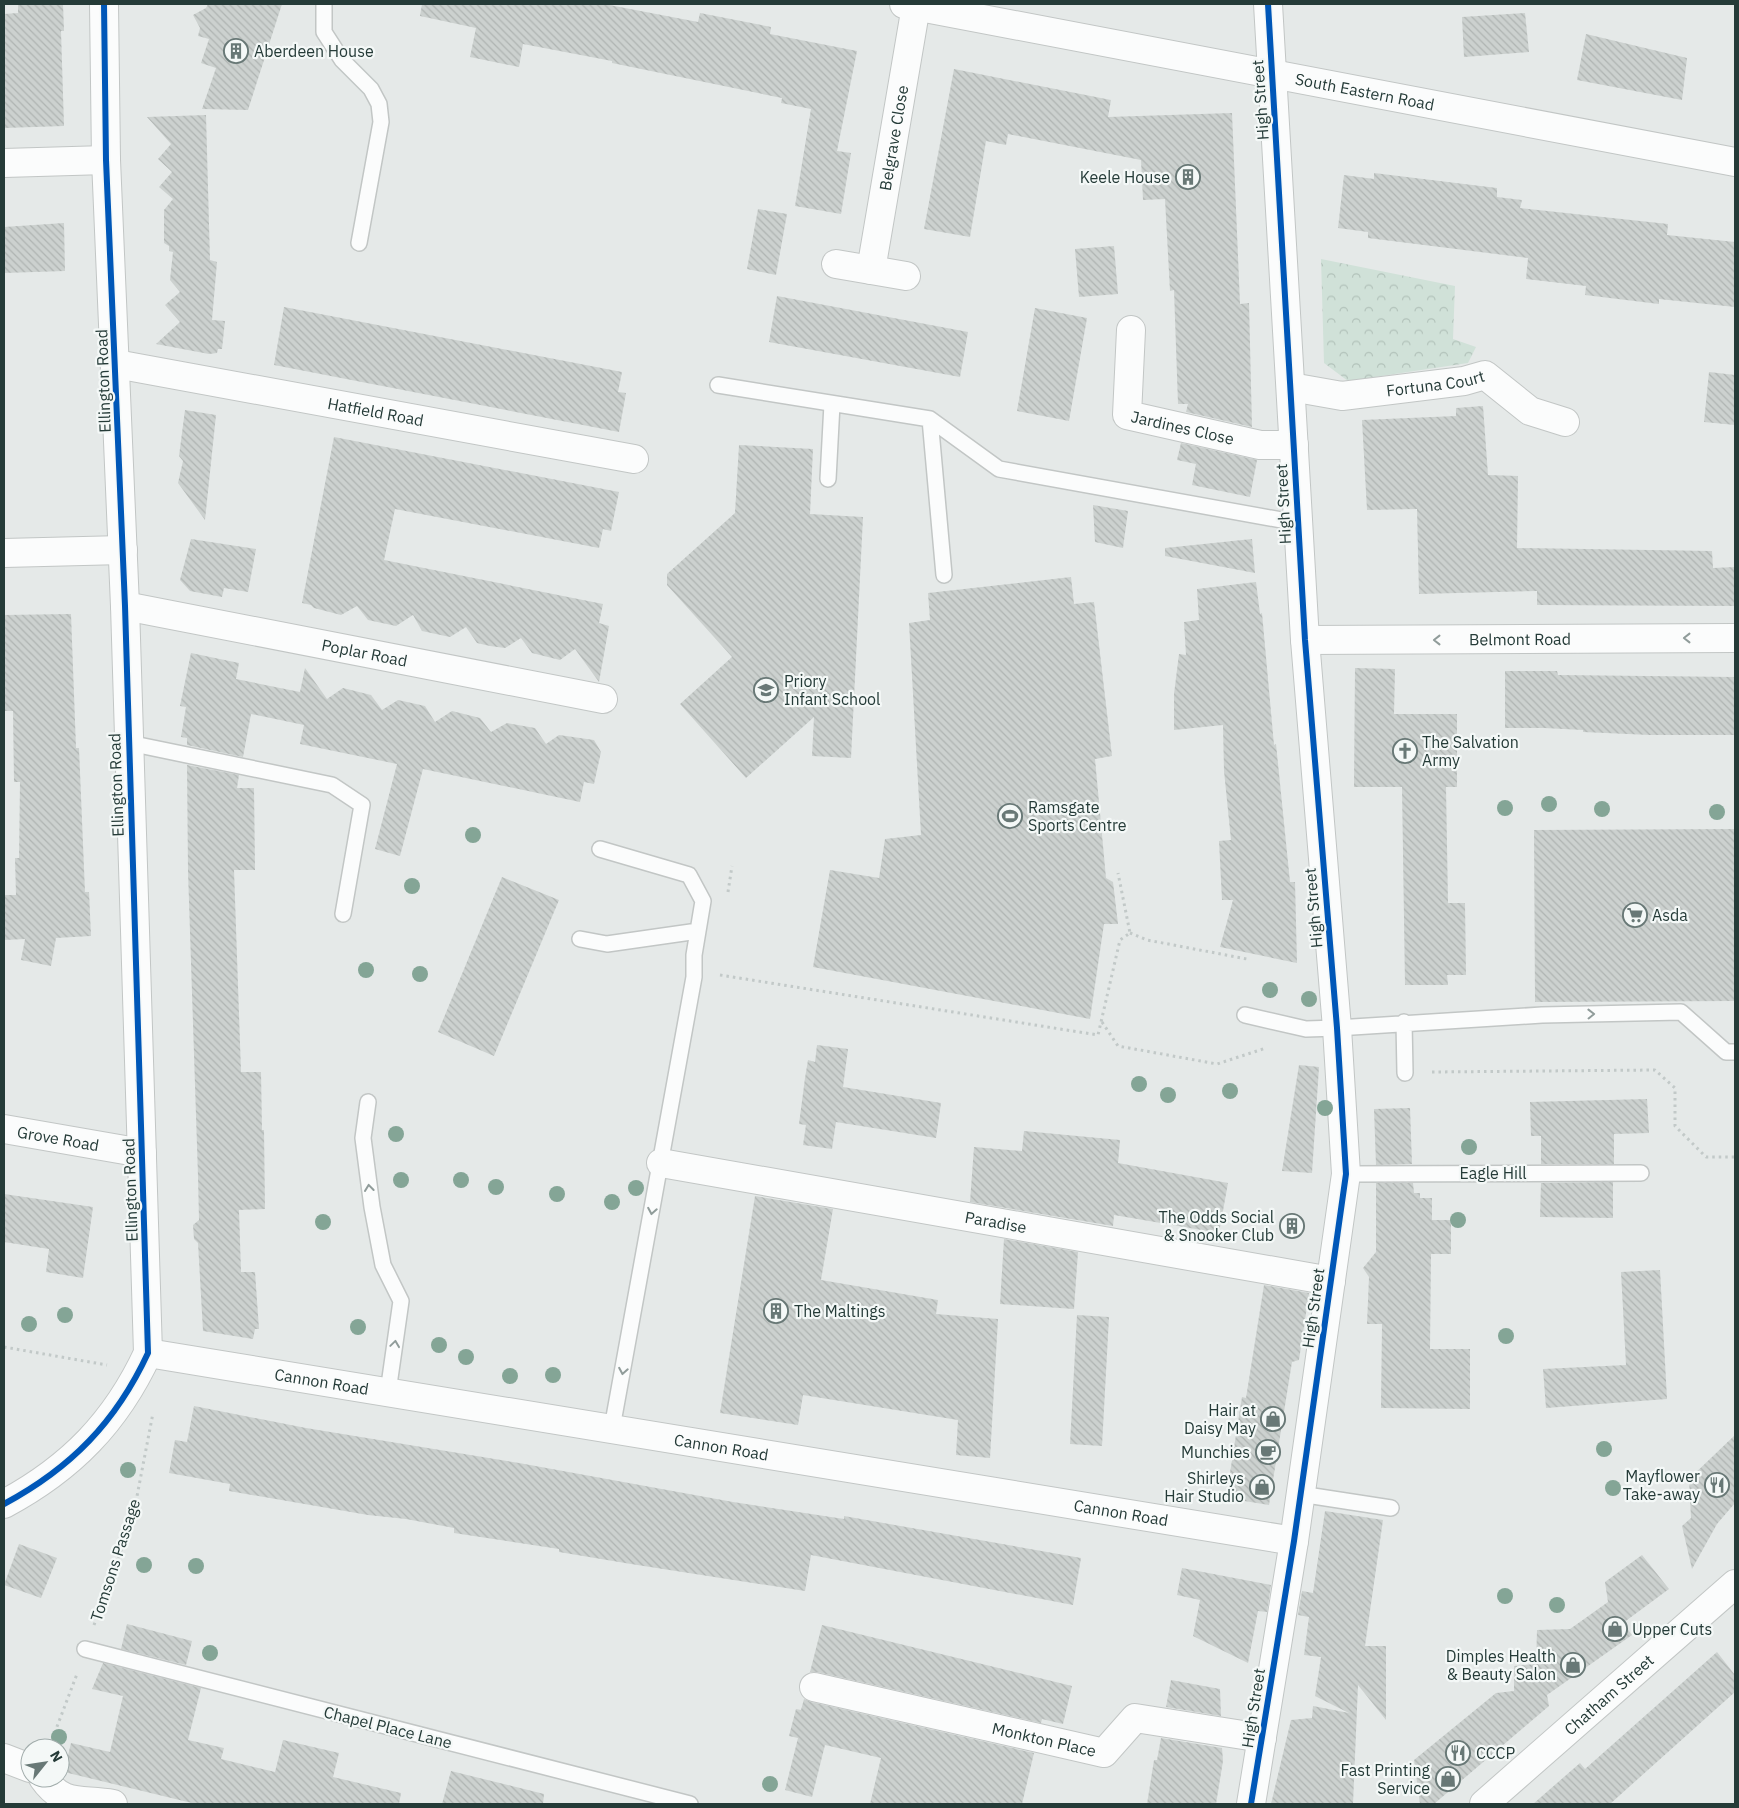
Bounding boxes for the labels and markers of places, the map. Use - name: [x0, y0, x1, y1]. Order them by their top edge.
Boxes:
- building icon: Aberdeen House: [223, 38, 249, 64]
- place label: Aberdeen House: [254, 41, 374, 61]
- building icon: Keele House: [1175, 164, 1201, 190]
- place label: Keele House: [1080, 167, 1170, 187]
- place label: Priory Infant School: [784, 671, 880, 709]
- school or university icon: Priory Infant School: [753, 677, 779, 703]
- place label: The Salvation Army: [1422, 732, 1519, 770]
- church icon: The Salvation Army: [1392, 738, 1418, 764]
- place label: Ramsgate Sports Centre: [1028, 797, 1127, 835]
- sports icon: Ramsgate Sports Centre: [997, 803, 1023, 829]
- supermarket icon: Asda: [1622, 902, 1648, 928]
- place label: Asda: [1652, 905, 1688, 925]
- place label: The Odds Social & Snooker Club: [1159, 1207, 1274, 1245]
- building icon: The Odds Social & Snooker Club: [1279, 1213, 1305, 1239]
- building icon: The Maltings: [763, 1298, 789, 1324]
- place label: The Maltings: [794, 1301, 886, 1321]
- place label: Hair at Daisy May: [1184, 1400, 1256, 1438]
- shop icon: Hair at Daisy May: [1260, 1406, 1286, 1432]
- cafe icon: Munchies: [1255, 1439, 1281, 1465]
- place label: Munchies: [1181, 1442, 1250, 1462]
- place label: Mayflower Take-away: [1623, 1466, 1700, 1504]
- place label: Shirleys Hair Studio: [1164, 1468, 1244, 1506]
- restaurant icon: Mayflower Take-away: [1704, 1472, 1730, 1498]
- shop icon: Shirleys Hair Studio: [1249, 1474, 1275, 1500]
- shop icon: Upper Cuts: [1602, 1616, 1628, 1642]
- place label: Upper Cuts: [1632, 1619, 1712, 1639]
- place label: Dimples Health & Beauty Salon: [1446, 1646, 1556, 1684]
- shop icon: Dimples Health & Beauty Salon: [1560, 1652, 1586, 1678]
- restaurant icon: CCCP: [1445, 1740, 1471, 1766]
- place label: CCCP: [1476, 1743, 1515, 1763]
- place label: Fast Printing Service: [1340, 1760, 1431, 1798]
- shop icon: Fast Printing Service: [1435, 1766, 1461, 1792]

